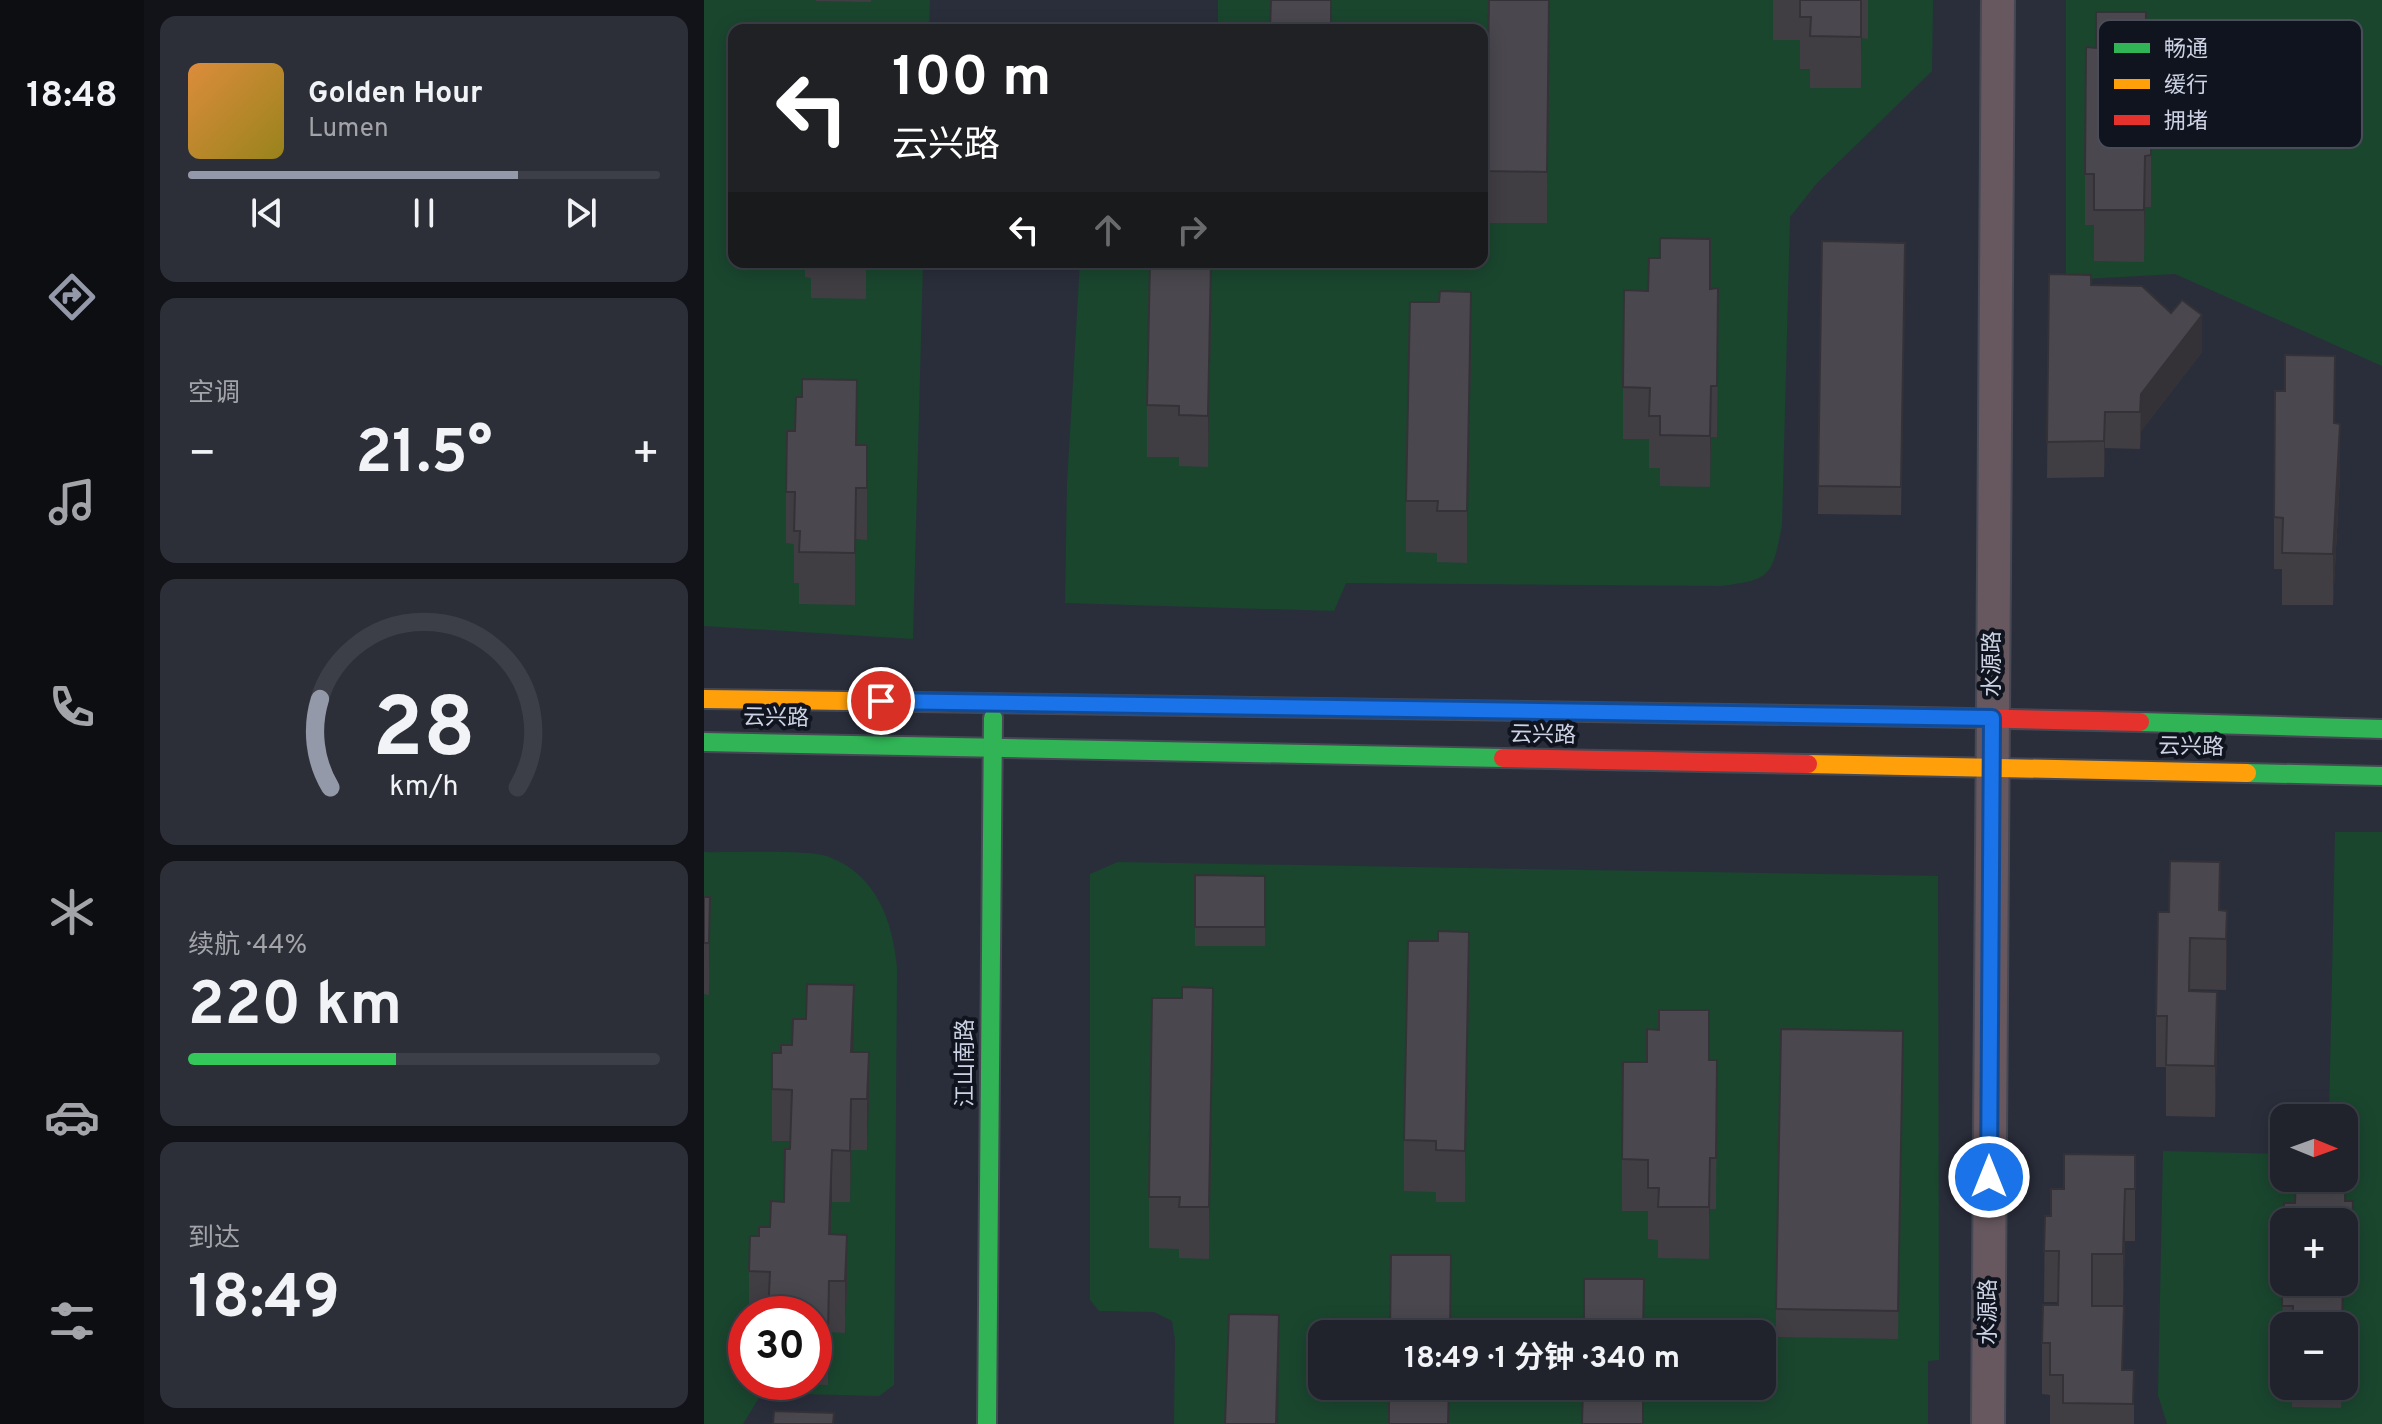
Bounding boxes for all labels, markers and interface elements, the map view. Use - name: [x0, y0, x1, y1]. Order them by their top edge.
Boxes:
- legend: [2098, 20, 2362, 148]
- text: 畅通: [2164, 37, 2208, 64]
- text: 100 m: [892, 45, 1051, 115]
- icon: left: [760, 56, 864, 160]
- text: 缓行: [2164, 73, 2208, 100]
- text: 18:48: [26, 74, 118, 120]
- text: Golden Hour: [308, 76, 482, 113]
- text: 拥堵: [2164, 109, 2208, 136]
- text: Lumen: [308, 113, 389, 146]
- text: 云兴路: [892, 124, 1000, 170]
- icon: previous: [245, 191, 289, 235]
- icon: pause: [402, 191, 446, 235]
- icon: next: [559, 191, 603, 235]
- icon: left: [1002, 208, 1046, 252]
- icon: ahead: [1086, 208, 1130, 252]
- icon: right: [1170, 208, 1214, 252]
- icon: directions: [44, 269, 100, 325]
- text: 空调: [188, 378, 240, 411]
- text: 21.5°: [355, 418, 493, 494]
- text: −: [188, 428, 216, 484]
- text: +: [632, 428, 660, 484]
- icon: music: [44, 474, 100, 530]
- street label: 水源路: [1980, 631, 2007, 697]
- pin: [847, 667, 915, 735]
- icon: phone: [44, 679, 100, 735]
- icon: arrive: [859, 679, 903, 723]
- text: 28: [372, 681, 476, 786]
- street label: 云兴路: [743, 705, 809, 733]
- street label: 云兴路: [1510, 722, 1576, 750]
- street label: 云兴路: [2158, 734, 2224, 762]
- text: km/h: [389, 770, 459, 806]
- icon: climate: [44, 884, 100, 940]
- text: 续航 · 44%: [188, 930, 307, 963]
- text: 220 km: [188, 970, 402, 1046]
- street label: 江山南路: [953, 1019, 980, 1107]
- icon: car: [44, 1089, 100, 1145]
- north arrow: [2270, 1104, 2358, 1192]
- map controls: [2270, 1104, 2358, 1400]
- position arrow: [1947, 1135, 2031, 1219]
- button: +: [2270, 1208, 2358, 1296]
- text: 到达: [188, 1223, 240, 1256]
- text: 18:49: [188, 1263, 340, 1339]
- street label: 水源路: [1976, 1279, 2003, 1345]
- icon: filters: [44, 1293, 100, 1349]
- speed limit sign: 30: [728, 1296, 832, 1400]
- button: −: [2270, 1312, 2358, 1400]
- text: 18:49 · 1 分钟 · 340 m: [1404, 1341, 1680, 1378]

